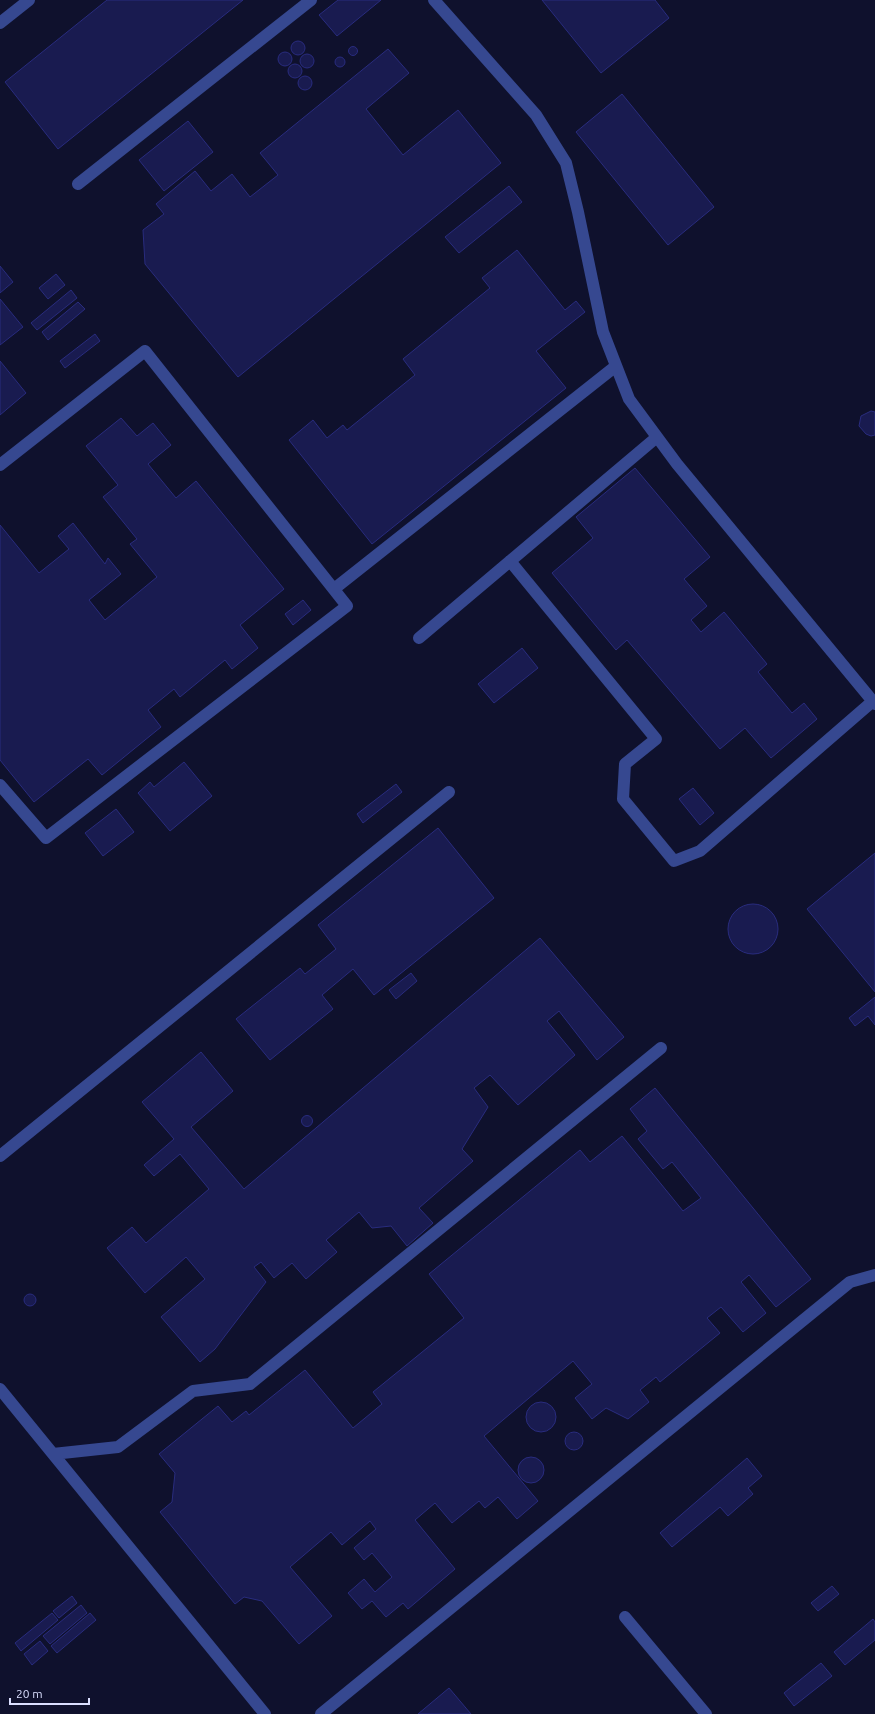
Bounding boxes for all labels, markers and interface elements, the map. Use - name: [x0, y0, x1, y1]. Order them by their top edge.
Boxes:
- scale bar: [10, 1680, 89, 1706]
- text: 20 m: [16, 1687, 43, 1700]

